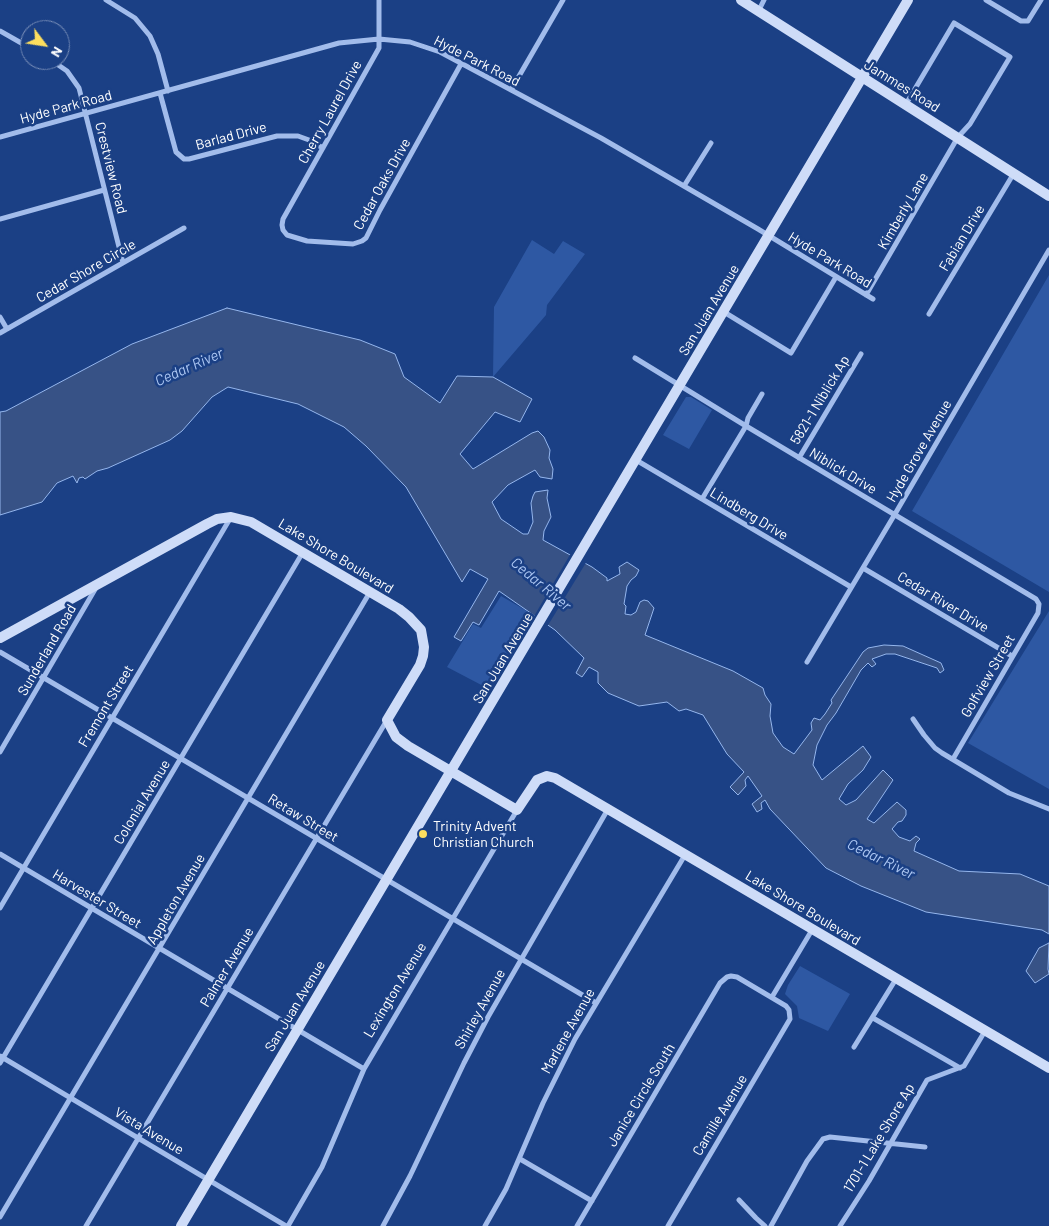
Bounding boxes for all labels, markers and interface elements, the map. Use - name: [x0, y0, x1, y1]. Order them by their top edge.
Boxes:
- north arrow: [20, 20, 70, 70]
- street label: Hyde Park Road: [431, 32, 523, 90]
- text: N: [48, 44, 67, 61]
- street label: Jammes Road: [861, 56, 943, 116]
- street label: Cherry Laurel Drive: [295, 57, 365, 167]
- street label: Hyde Park Road: [18, 87, 114, 127]
- street label: Barlad Drive: [194, 118, 268, 154]
- street label: Crestview Road: [91, 120, 131, 216]
- street label: Cedar Oaks Drive: [350, 135, 414, 233]
- street label: Kimberly Lane: [874, 169, 932, 253]
- street label: Fabian Drive: [936, 202, 988, 274]
- street label: Hyde Park Road: [785, 228, 875, 292]
- street label: Cedar Shore Circle: [33, 236, 139, 306]
- street label: San Juan Avenue: [675, 261, 743, 359]
- water label: Cedar River: [152, 344, 226, 390]
- street label: 5821-1 Niblick Ap: [787, 353, 853, 447]
- street label: Hyde Grove Avenue: [883, 397, 955, 505]
- street label: Niblick Drive: [806, 444, 880, 498]
- street label: Lindberg Drive: [707, 484, 791, 544]
- street label: Lake Shore Boulevard: [275, 515, 397, 597]
- water label: Cedar River: [507, 554, 575, 614]
- street label: Cedar River Drive: [894, 568, 992, 636]
- street label: Sunderland Road: [14, 601, 80, 699]
- street label: San Juan Avenue: [469, 609, 537, 707]
- street label: Golfview Street: [957, 632, 1019, 720]
- street label: Fremont Street: [75, 662, 137, 750]
- street label: Colonial Avenue: [110, 757, 174, 847]
- street label: Retaw Street: [265, 790, 341, 846]
- place label: Trinity Advent Christian Church: [433, 818, 534, 850]
- marker: Trinity Advent Christian Church: [417, 828, 429, 840]
- water label: Cedar River: [844, 835, 918, 883]
- street label: Appleton Avenue: [143, 851, 209, 947]
- street label: Harvester Street: [50, 866, 144, 932]
- street label: Lake Shore Boulevard: [742, 867, 864, 949]
- street label: Palmer Avenue: [197, 924, 257, 1010]
- street label: Lexington Avenue: [360, 939, 430, 1041]
- street label: San Juan Avenue: [261, 957, 329, 1055]
- street label: Shirley Avenue: [451, 966, 509, 1052]
- street label: Marlene Avenue: [538, 985, 598, 1077]
- street label: Janice Circle South: [604, 1040, 678, 1150]
- street label: Camille Avenue: [689, 1071, 751, 1159]
- street label: 1701-1 Lake Shore Ap: [840, 1081, 918, 1195]
- street label: Vista Avenue: [111, 1104, 187, 1158]

